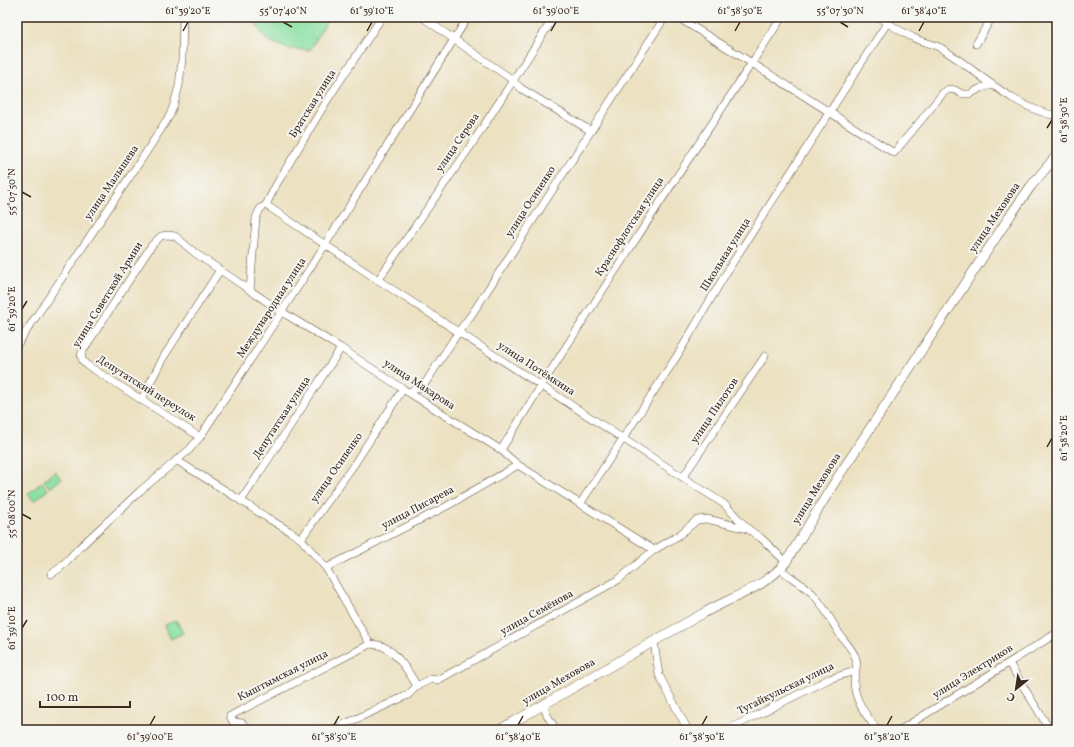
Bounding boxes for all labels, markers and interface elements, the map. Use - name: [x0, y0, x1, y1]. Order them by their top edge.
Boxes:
- text: 61°39'20"E: [166, 4, 211, 18]
- text: 55°07'40"N: [259, 4, 307, 18]
- text: 61°39'10"E: [350, 4, 394, 18]
- text: 61°39'00"E: [533, 4, 579, 18]
- text: 61°38'50"E: [718, 4, 762, 18]
- text: 55°07'30"N: [816, 4, 864, 18]
- text: 61°38'40"E: [901, 4, 947, 18]
- street label: Братская улица: [286, 66, 340, 141]
- text: 61°38'30"E: [1057, 97, 1071, 143]
- street label: улица Серова: [433, 110, 484, 176]
- street label: улица Малышева: [81, 142, 143, 224]
- street label: улица Осипенко: [502, 163, 560, 241]
- text: 55°07'50"N: [5, 168, 19, 216]
- street label: Краснофлотская улица: [592, 174, 668, 280]
- street label: улица Меховова: [966, 179, 1024, 256]
- street label: Школьная улица: [697, 215, 755, 295]
- street label: улица Советской Армии: [69, 239, 147, 351]
- street label: Международная улица: [234, 255, 310, 361]
- text: 61°39'20"E: [5, 287, 19, 332]
- street label: улица Потёмкина: [494, 338, 578, 400]
- street label: Депутатский переулок: [94, 352, 199, 426]
- street label: улица Макарова: [380, 356, 458, 414]
- street label: Депутатская улица: [250, 373, 315, 462]
- street label: улица Пилотов: [687, 375, 743, 447]
- text: 61°38'20"E: [1057, 415, 1071, 461]
- street label: улица Осипенко: [307, 430, 367, 506]
- street label: улица Меховова: [789, 450, 845, 528]
- street label: улица Писарева: [379, 482, 457, 533]
- text: 55°08'00"N: [5, 489, 19, 538]
- street label: улица Семёнова: [498, 586, 577, 639]
- text: 61°39'10"E: [5, 606, 19, 650]
- street label: улица Электриков: [930, 641, 1016, 703]
- street label: Кыштымская улица: [235, 646, 331, 705]
- street label: улица Меховова: [520, 655, 599, 709]
- street label: Тугайкульская улица: [735, 659, 837, 719]
- north arrow: [996, 669, 1036, 709]
- scale bar: [40, 683, 130, 709]
- text: С: [1005, 688, 1019, 705]
- text: 100 m: [46, 690, 79, 706]
- text: 61°39'00"E: [127, 730, 173, 744]
- text: 61°38'50"E: [312, 730, 356, 744]
- text: 61°38'40"E: [495, 730, 541, 744]
- text: 61°38'30"E: [679, 730, 725, 744]
- text: 61°38'20"E: [864, 730, 910, 744]

